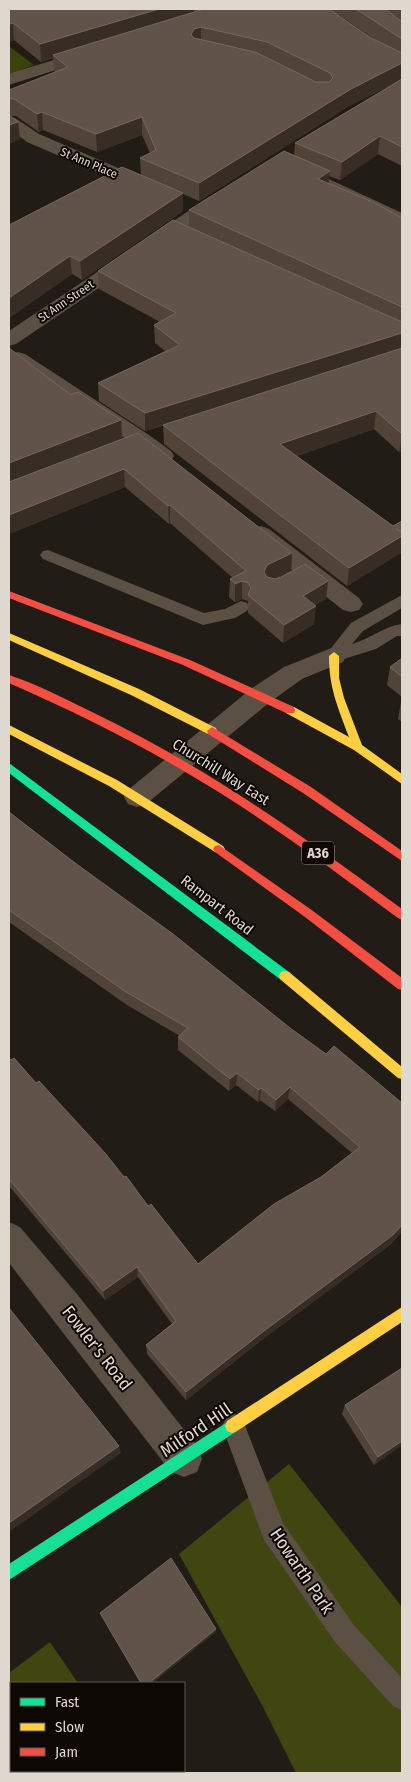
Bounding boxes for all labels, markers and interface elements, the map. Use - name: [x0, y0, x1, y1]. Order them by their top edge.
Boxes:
- street label: St Ann Place: [58, 145, 120, 181]
- street label: St Ann Street: [36, 277, 96, 325]
- street label: Churchill Way East: [169, 735, 273, 809]
- road number: A36: [302, 841, 334, 864]
- street label: Rampart Road: [177, 871, 257, 939]
- street label: Fowler's Road: [57, 1301, 137, 1395]
- street label: Milford Hill: [156, 1398, 236, 1462]
- street label: Howarth Park: [265, 1524, 339, 1619]
- legend: [10, 1682, 185, 1772]
- text: Fast: [55, 1693, 79, 1711]
- text: Slow: [55, 1718, 84, 1736]
- text: Jam: [55, 1743, 78, 1761]

